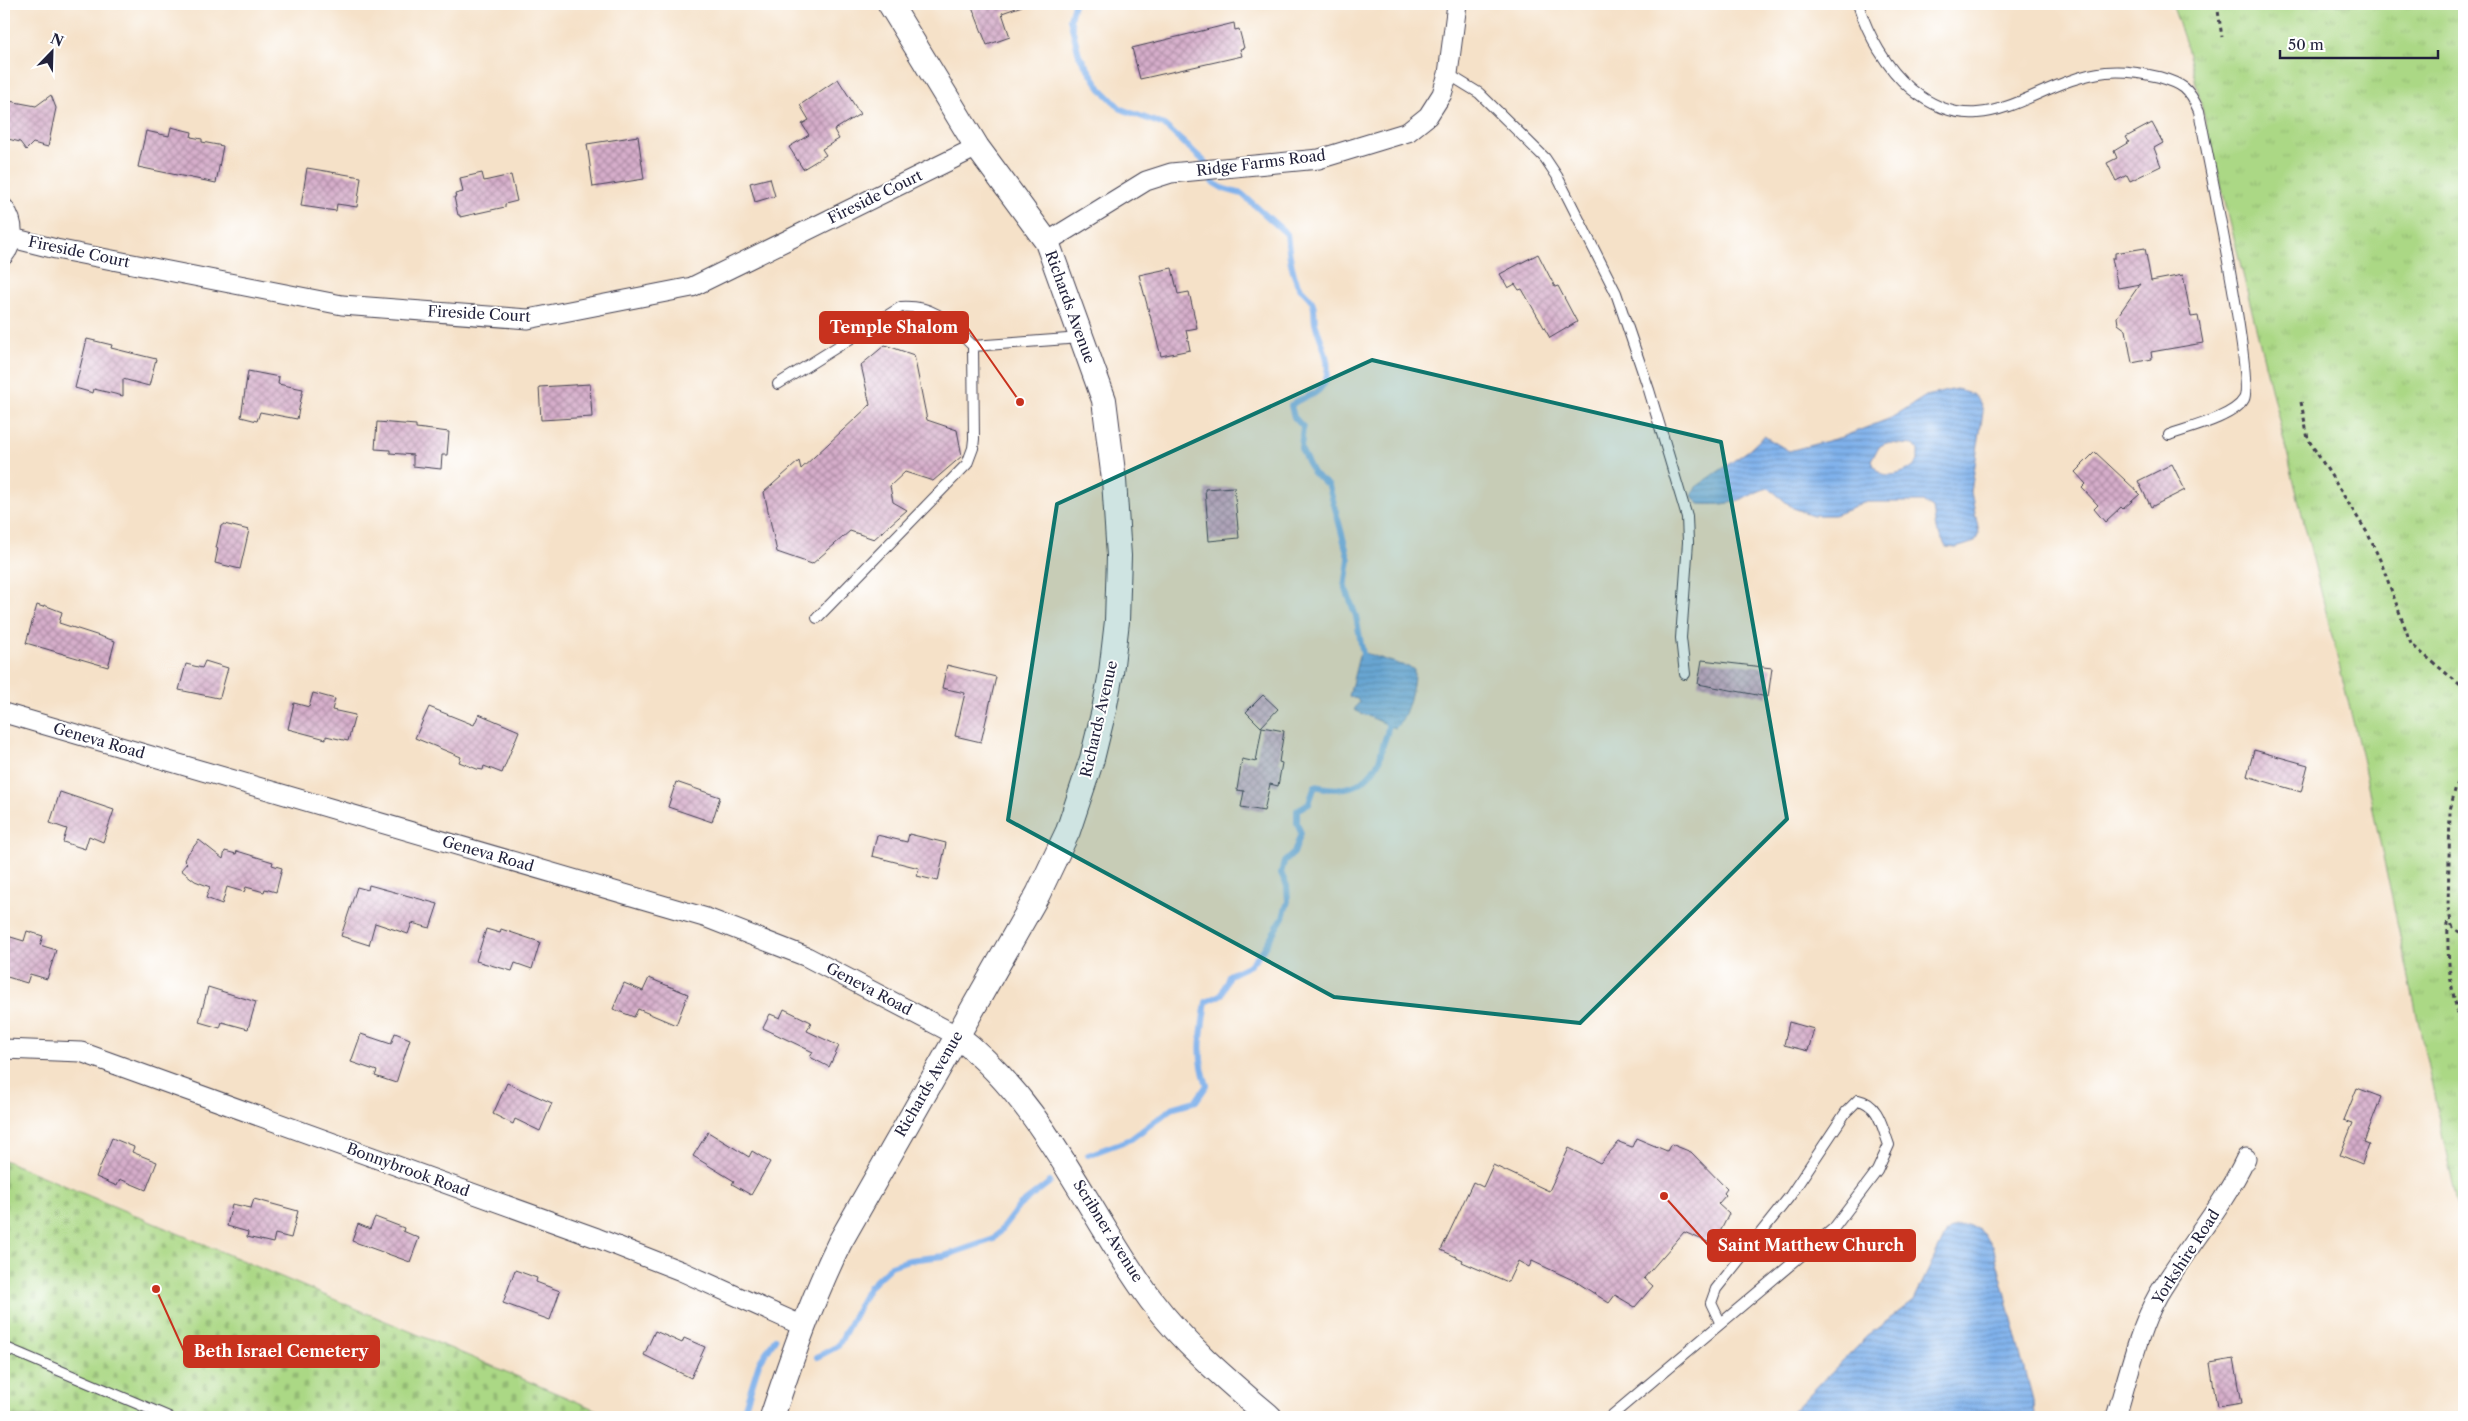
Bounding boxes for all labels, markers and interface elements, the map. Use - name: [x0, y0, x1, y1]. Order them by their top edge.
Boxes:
- north arrow: [28, 28, 78, 78]
- scale bar: [2280, 28, 2438, 60]
- text: N: [48, 29, 66, 51]
- text: 50 m: [2288, 35, 2324, 54]
- street label: Ridge Farms Road: [1195, 145, 1327, 180]
- street label: Fireside Court: [824, 165, 926, 228]
- street label: Fireside Court: [27, 232, 132, 272]
- street label: Richards Avenue: [1041, 248, 1100, 366]
- street label: Fireside Court: [427, 301, 532, 326]
- callout: Temple Shalom: [820, 312, 968, 343]
- text: Temple Shalom: [830, 317, 958, 337]
- street label: Richards Avenue: [1076, 659, 1121, 779]
- street label: Geneva Road: [51, 718, 147, 763]
- street label: Geneva Road: [440, 831, 536, 876]
- street label: Geneva Road: [823, 958, 915, 1019]
- street label: Richards Avenue: [891, 1027, 967, 1140]
- street label: Bonnybrook Road: [344, 1138, 472, 1201]
- street label: Scribner Avenue: [1069, 1176, 1148, 1286]
- street label: Yorkshire Road: [2147, 1206, 2223, 1309]
- callout: Saint Matthew Church: [1708, 1230, 1915, 1261]
- text: Saint Matthew Church: [1718, 1235, 1904, 1255]
- callout: Beth Israel Cemetery: [184, 1336, 379, 1367]
- text: Beth Israel Cemetery: [194, 1341, 370, 1361]

